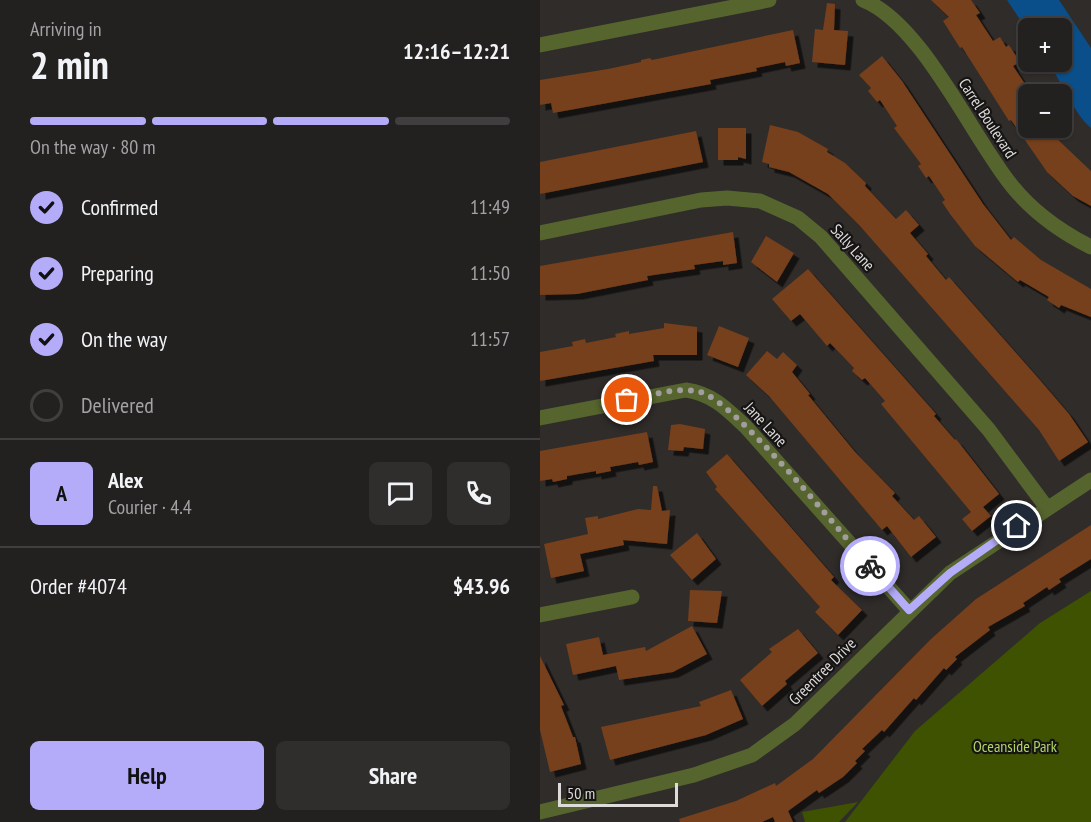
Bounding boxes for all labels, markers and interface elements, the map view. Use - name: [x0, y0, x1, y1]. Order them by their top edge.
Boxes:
- text: Arriving in: [30, 16, 102, 42]
- map controls: [1018, 18, 1072, 138]
- button: +: [1018, 18, 1072, 72]
- text: 12:16–12:21: [403, 37, 510, 65]
- text: 2 min: [30, 39, 109, 90]
- street label: Carrel Boulevard: [955, 74, 1021, 162]
- button: −: [1018, 84, 1072, 138]
- text: On the way · 80 m: [30, 134, 156, 160]
- icon: check: [30, 191, 63, 224]
- text: Confirmed: [81, 193, 158, 221]
- text: 11:49: [470, 194, 510, 220]
- street label: Sally Lane: [827, 219, 879, 275]
- icon: check: [30, 257, 63, 290]
- text: Preparing: [81, 259, 154, 287]
- text: 11:50: [470, 260, 510, 286]
- icon: check: [30, 323, 63, 356]
- text: On the way: [81, 325, 167, 353]
- text: 11:57: [470, 326, 510, 352]
- pin: [601, 374, 652, 425]
- icon: bag: [610, 383, 643, 416]
- text: Delivered: [81, 391, 154, 419]
- street label: Jane Lane: [740, 397, 792, 450]
- button: chat: [369, 462, 432, 525]
- button: phone: [447, 462, 510, 525]
- text: Alex: [108, 466, 143, 494]
- text: A: [56, 479, 67, 507]
- text: Courier · 4.4: [108, 494, 192, 520]
- pin: [991, 500, 1042, 551]
- icon: home: [1000, 509, 1033, 542]
- courier: [840, 536, 900, 596]
- icon: bike: [854, 550, 887, 583]
- text: Order #4074: [30, 572, 127, 600]
- text: $43.96: [453, 572, 510, 600]
- street label: Greentree Drive: [784, 633, 860, 709]
- park label: Oceanside Park: [973, 736, 1058, 756]
- button: Help: [30, 741, 264, 810]
- button: Share: [276, 741, 510, 810]
- scale bar: [558, 780, 678, 808]
- text: 50 m: [567, 783, 595, 803]

